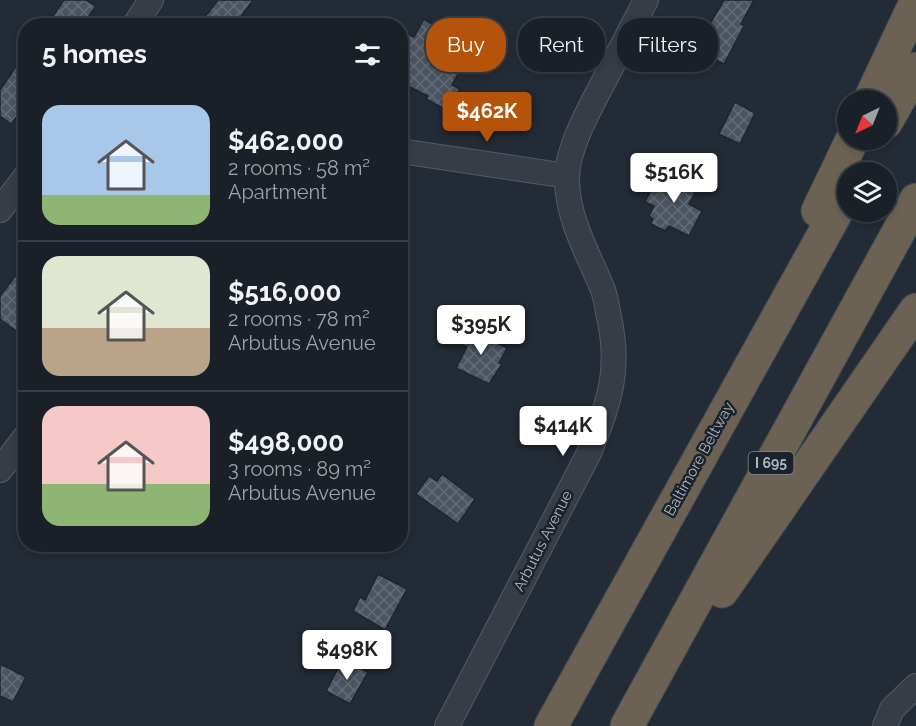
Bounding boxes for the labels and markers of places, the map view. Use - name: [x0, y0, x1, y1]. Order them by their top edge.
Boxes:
- pin: $462K: [445, 92, 529, 143]
- pin: $516K: [632, 153, 716, 204]
- pin: $395K: [439, 305, 523, 356]
- pin: $414K: [521, 406, 605, 457]
- pin: $498K: [305, 630, 389, 681]

